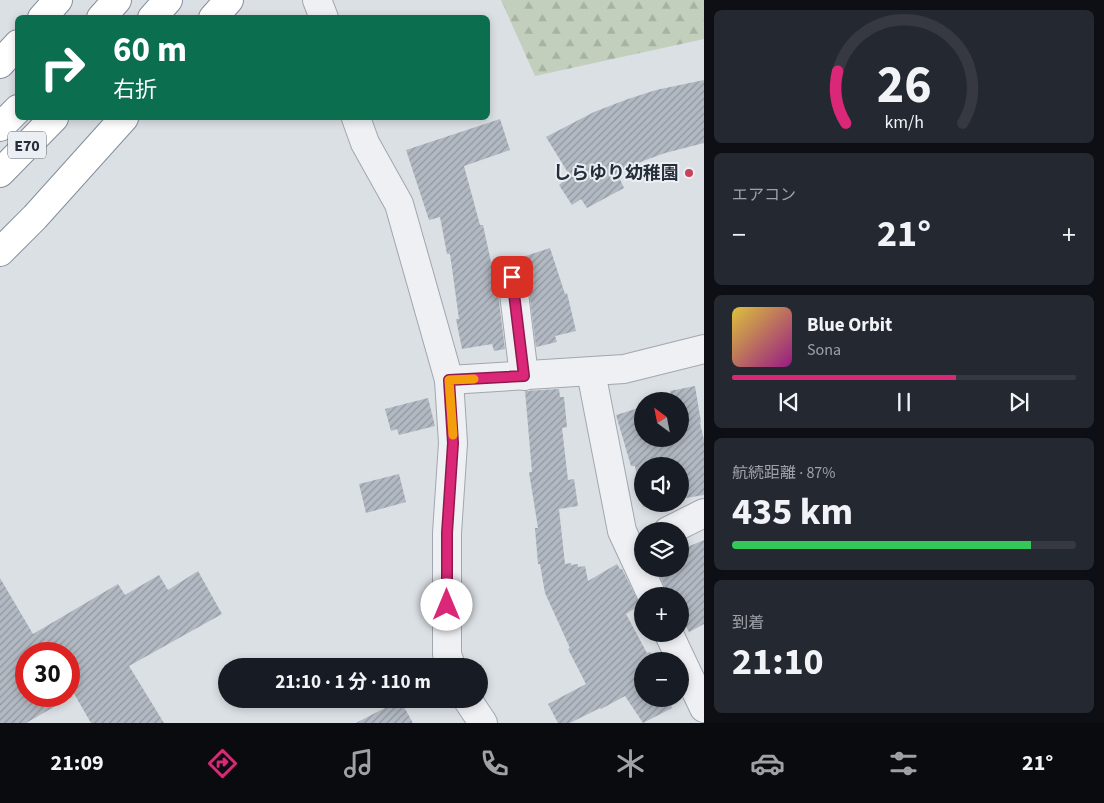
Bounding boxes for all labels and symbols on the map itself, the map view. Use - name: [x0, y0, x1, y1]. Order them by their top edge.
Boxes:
- road number: E70: [8, 132, 46, 158]
- place label: しらゆり幼稚園: [553, 161, 679, 186]
- marker: しらゆり幼稚園: [683, 167, 695, 179]
- pin: [491, 256, 533, 298]
- north arrow: [634, 392, 689, 448]
- position arrow: [420, 578, 472, 630]
- speed limit sign: 30: [15, 642, 80, 707]

